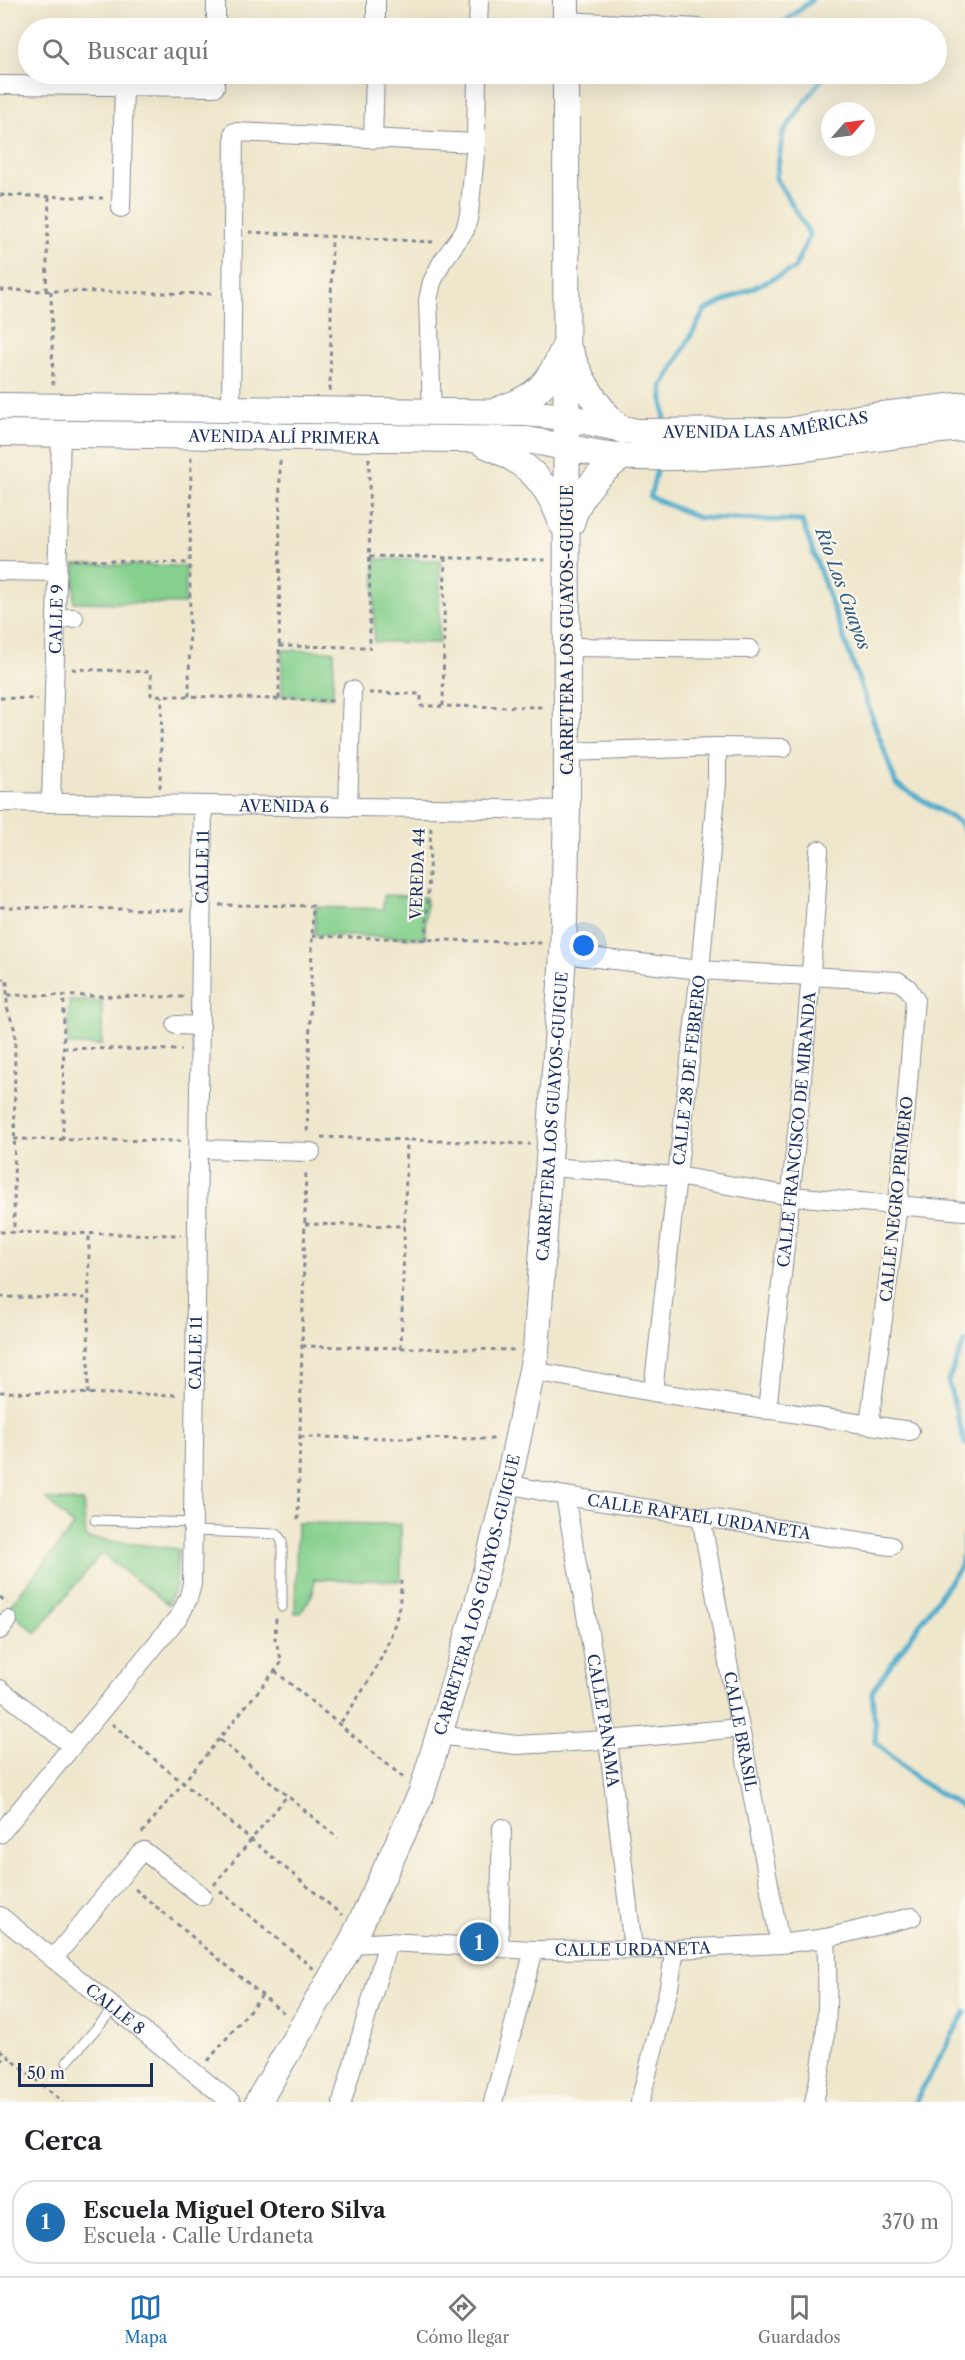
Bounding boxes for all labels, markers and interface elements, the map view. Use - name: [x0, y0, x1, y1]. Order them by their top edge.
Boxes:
- search box: [18, 18, 947, 84]
- icon: search: [39, 35, 72, 68]
- text: Buscar aquí: [87, 38, 209, 65]
- north arrow: [821, 102, 875, 156]
- street label: AVENIDA LAS AMÉRICAS: [662, 407, 869, 442]
- street label: AVENIDA ALÍ PRIMERA: [187, 425, 381, 448]
- street label: CARRETERA LOS GUAYOS-GUIGUE: [557, 485, 577, 775]
- water label: Río Los Guayos: [810, 523, 875, 653]
- street label: CALLE 9: [45, 584, 67, 654]
- street label: AVENIDA 6: [238, 795, 329, 817]
- street label: VEREDA 44: [405, 828, 429, 921]
- street label: CALLE 11: [192, 830, 213, 904]
- your location: [569, 931, 598, 960]
- street label: CARRETERA LOS GUAYOS-GUIGUE: [532, 971, 572, 1262]
- street label: CALLE 28 DE FEBRERO: [668, 974, 709, 1166]
- street label: CALLE FRANCISCO DE MIRANDA: [773, 990, 820, 1268]
- street label: CALLE NEGRO PRIMERO: [875, 1095, 917, 1303]
- street label: CALLE 11: [185, 1316, 206, 1390]
- street label: CARRETERA LOS GUAYOS-GUIGUE: [429, 1452, 524, 1738]
- street label: CALLE RAFAEL URDANETA: [586, 1490, 814, 1544]
- street label: CALLE PANAMA: [583, 1652, 624, 1790]
- street label: CALLE BRASIL: [720, 1670, 762, 1793]
- pin: 1: [460, 1920, 498, 1964]
- street label: CALLE URDANETA: [555, 1937, 712, 1960]
- street label: CALLE 8: [82, 1979, 149, 2039]
- scale bar: [18, 2060, 153, 2088]
- text: 50 m: [27, 2063, 65, 2083]
- text: Cerca: [24, 2125, 102, 2157]
- text: Escuela Miguel Otero Silva: [83, 2197, 386, 2224]
- text: 1: [41, 2210, 50, 2234]
- text: 370 m: [882, 2210, 939, 2234]
- text: Escuela · Calle Urdaneta: [83, 2224, 314, 2248]
- tab: Mapa: [124, 2291, 167, 2347]
- tab: Cómo llegar: [416, 2291, 509, 2347]
- tab: Guardados: [758, 2291, 841, 2347]

